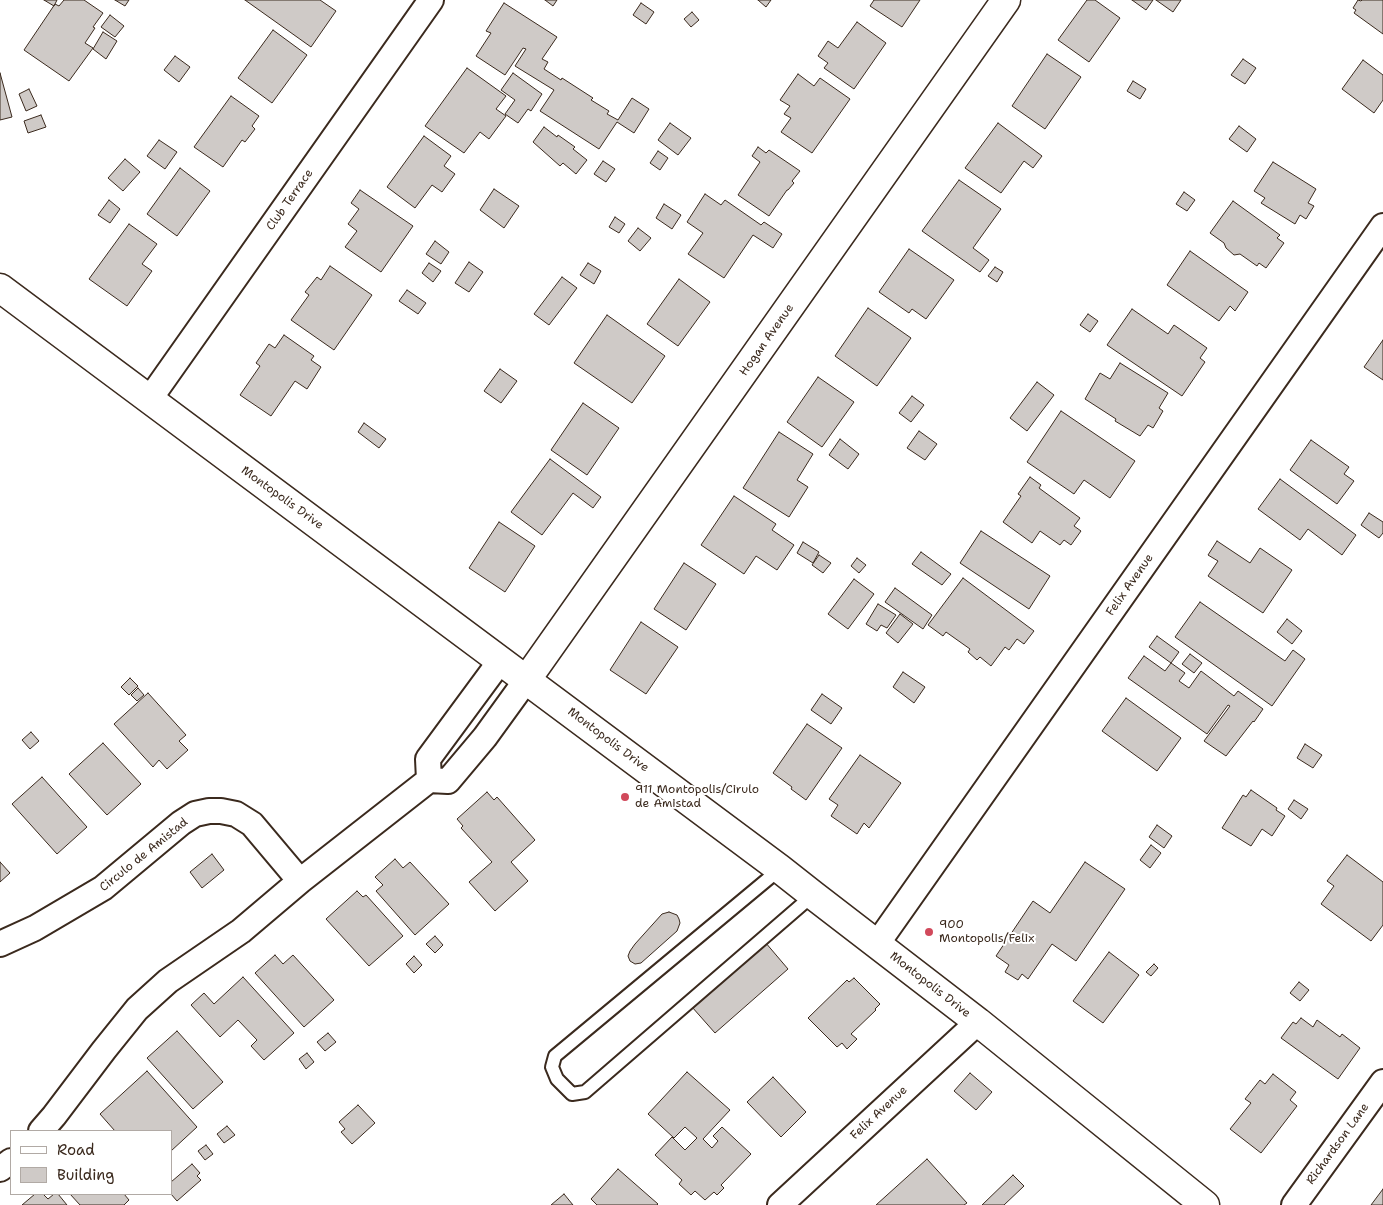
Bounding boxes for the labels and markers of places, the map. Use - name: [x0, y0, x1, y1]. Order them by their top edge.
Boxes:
- place label: 911 Montopolis/Cirulo de Amistad: [635, 783, 759, 811]
- marker: 911 Montopolis/Cirulo de Amistad: [619, 791, 631, 803]
- place label: 900 Montopolis/Felix: [939, 918, 1034, 946]
- marker: 900 Montopolis/Felix: [923, 926, 935, 938]

